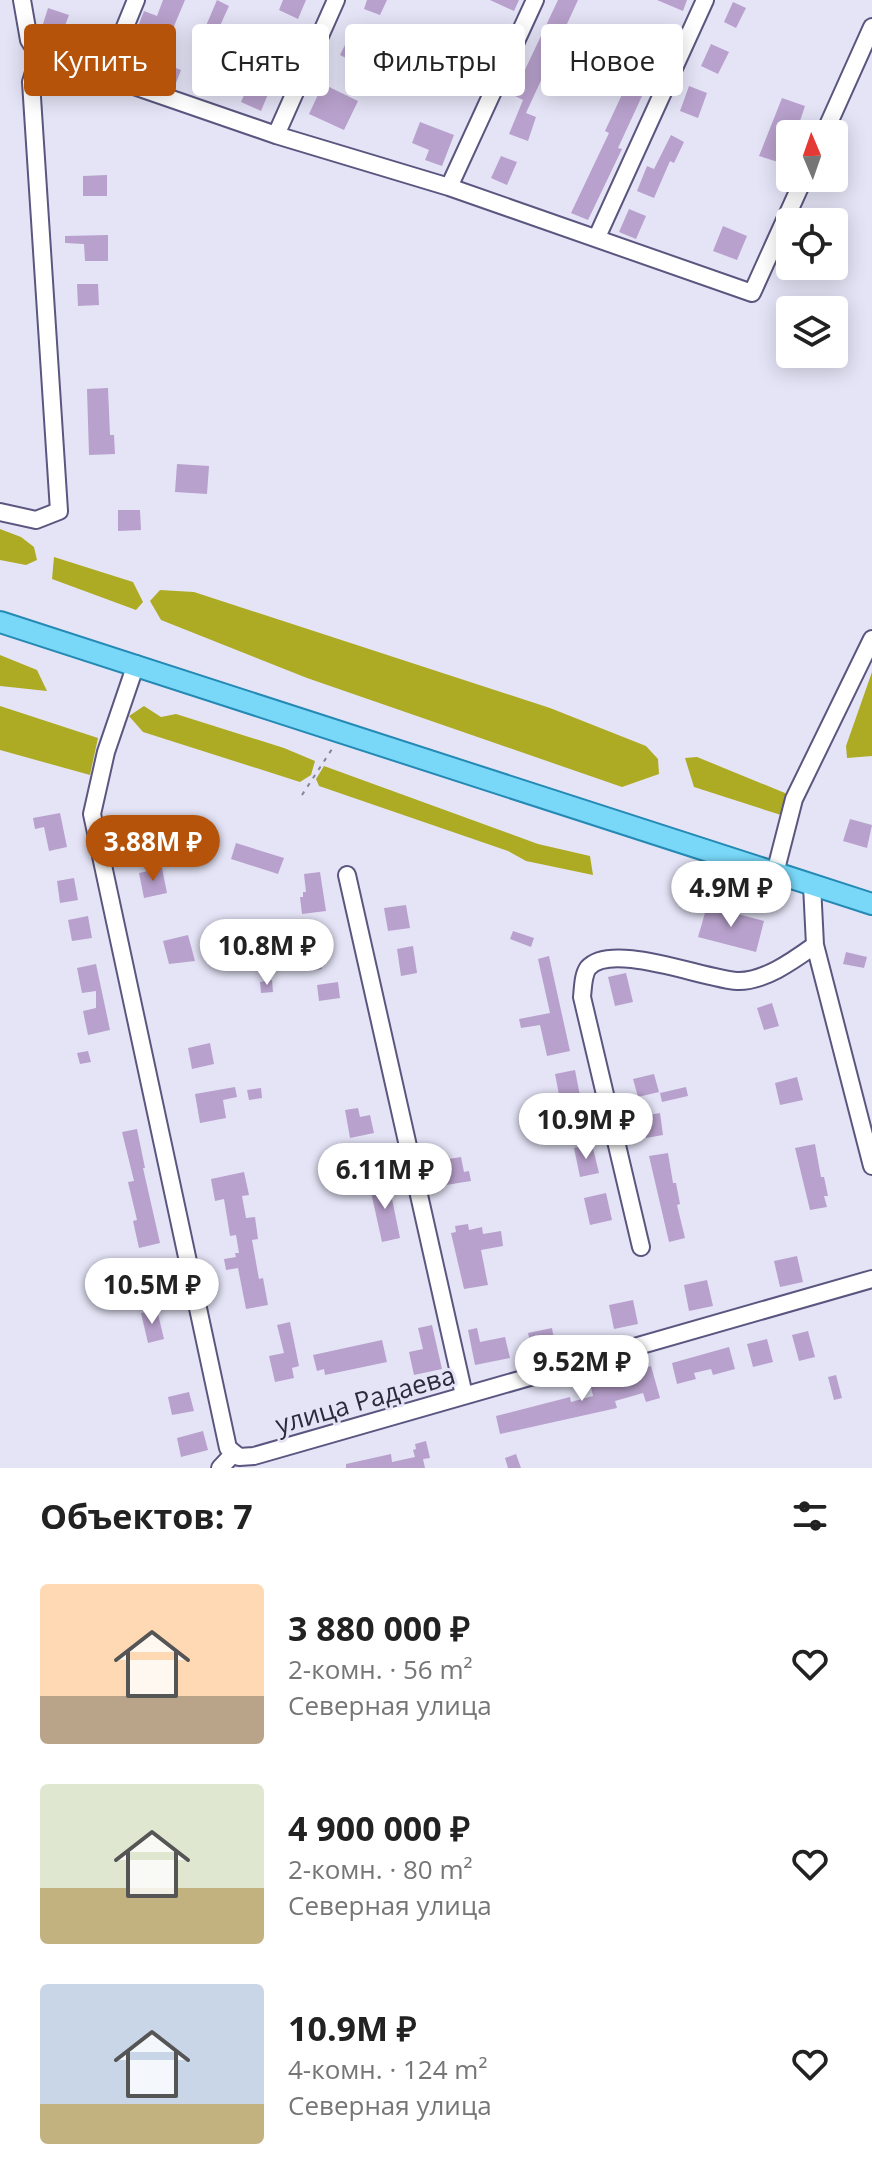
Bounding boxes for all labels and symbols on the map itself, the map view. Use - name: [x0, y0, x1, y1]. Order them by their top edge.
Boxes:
- north arrow: [776, 120, 848, 192]
- pin: 3.88M ₽: [79, 815, 227, 883]
- pin: 4.9M ₽: [666, 861, 796, 929]
- pin: 10.8M ₽: [193, 919, 341, 987]
- pin: 10.9M ₽: [512, 1093, 660, 1161]
- pin: 6.11M ₽: [311, 1143, 459, 1211]
- pin: 10.5M ₽: [78, 1258, 226, 1326]
- pin: 9.52M ₽: [508, 1335, 656, 1403]
- street label: улица Радаева: [271, 1356, 459, 1442]

